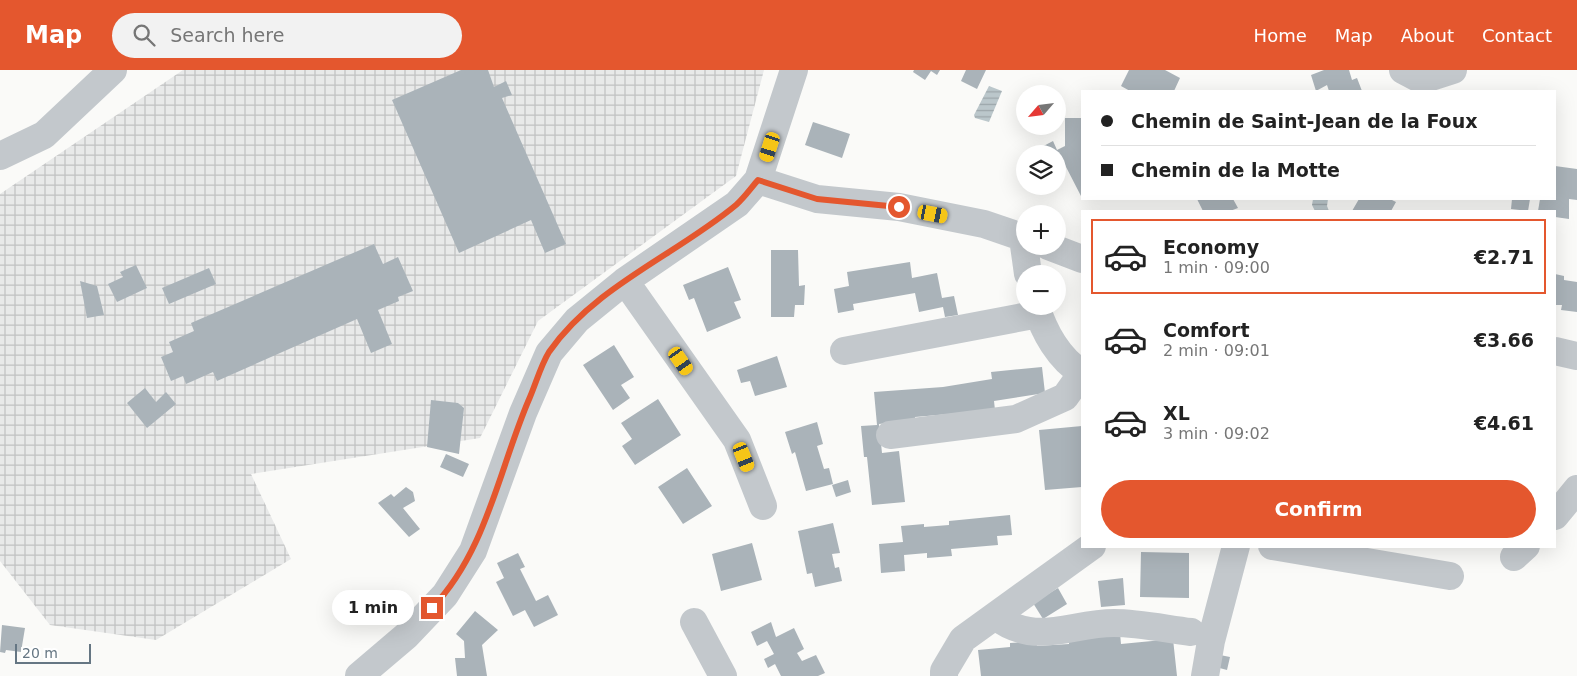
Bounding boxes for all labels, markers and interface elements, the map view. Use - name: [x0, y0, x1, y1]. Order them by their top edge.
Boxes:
- search box: [112, 13, 462, 58]
- text: Map: [25, 21, 82, 49]
- icon: search: [130, 21, 158, 49]
- text: Search here: [170, 24, 284, 46]
- text: Home: [1254, 25, 1307, 46]
- text: Map: [1335, 25, 1373, 46]
- text: About: [1401, 25, 1454, 46]
- text: Contact: [1482, 25, 1552, 46]
- north arrow: [1016, 85, 1066, 135]
- map controls: [1016, 85, 1066, 315]
- text: Chemin de Saint-Jean de la Foux: [1131, 110, 1477, 132]
- car: [758, 130, 781, 164]
- button: layers: [1016, 145, 1066, 195]
- text: Chemin de la Motte: [1131, 159, 1340, 181]
- route start: [888, 196, 910, 218]
- car: [916, 204, 949, 224]
- button: +: [1016, 205, 1066, 255]
- icon: car: [1103, 234, 1148, 279]
- text: Economy: [1163, 236, 1259, 258]
- text: €2.71: [1474, 246, 1534, 268]
- text: 1 min · 09:00: [1163, 258, 1270, 277]
- button: −: [1016, 265, 1066, 315]
- icon: car: [1103, 317, 1148, 362]
- text: Comfort: [1163, 319, 1250, 341]
- text: €3.66: [1474, 329, 1534, 351]
- text: 2 min · 09:01: [1163, 341, 1270, 360]
- car: [666, 344, 695, 378]
- icon: car: [1103, 400, 1148, 445]
- text: XL: [1163, 402, 1190, 424]
- text: €4.61: [1474, 412, 1534, 434]
- text: 3 min · 09:02: [1163, 424, 1270, 443]
- car: [731, 440, 756, 474]
- button: Confirm: [1101, 480, 1536, 538]
- callout: 1 min: [332, 590, 414, 626]
- route end: [421, 597, 443, 619]
- text: 1 min: [348, 598, 398, 617]
- scale bar: [15, 641, 91, 664]
- text: 20 m: [22, 645, 58, 661]

